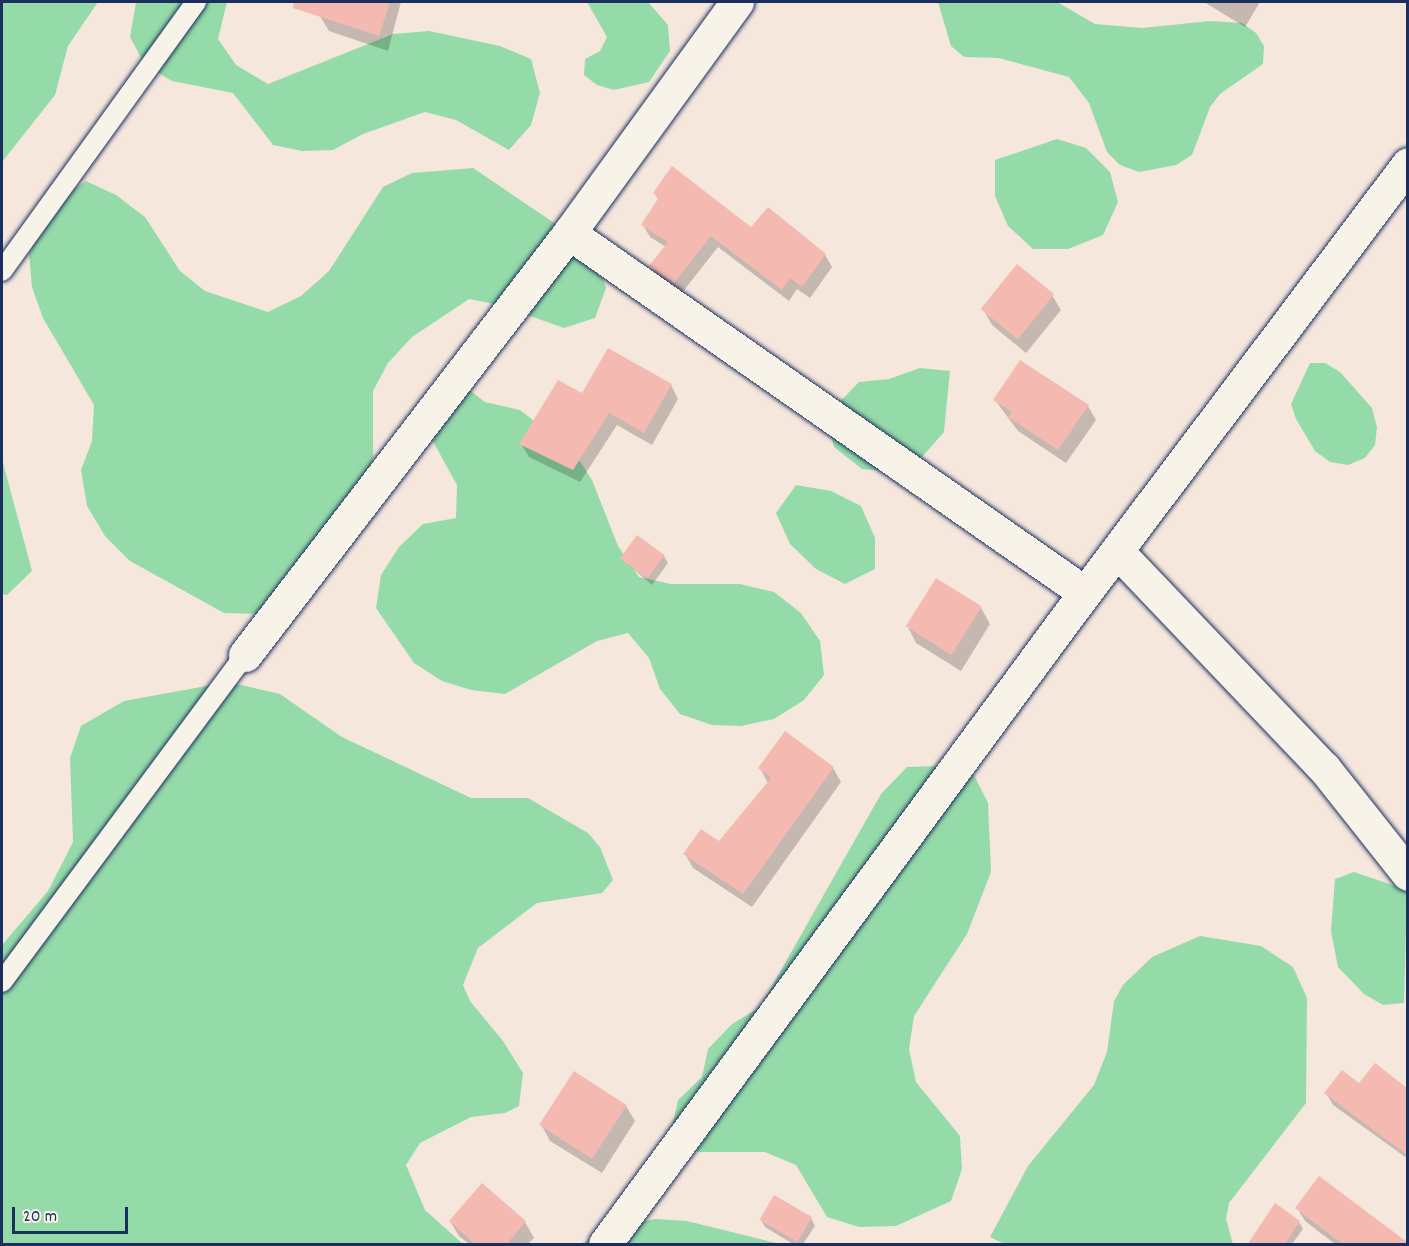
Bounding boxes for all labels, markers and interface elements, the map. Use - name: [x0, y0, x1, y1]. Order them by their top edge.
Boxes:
- scale bar: [15, 1195, 130, 1233]
- text: 20 m: [23, 1205, 57, 1230]

